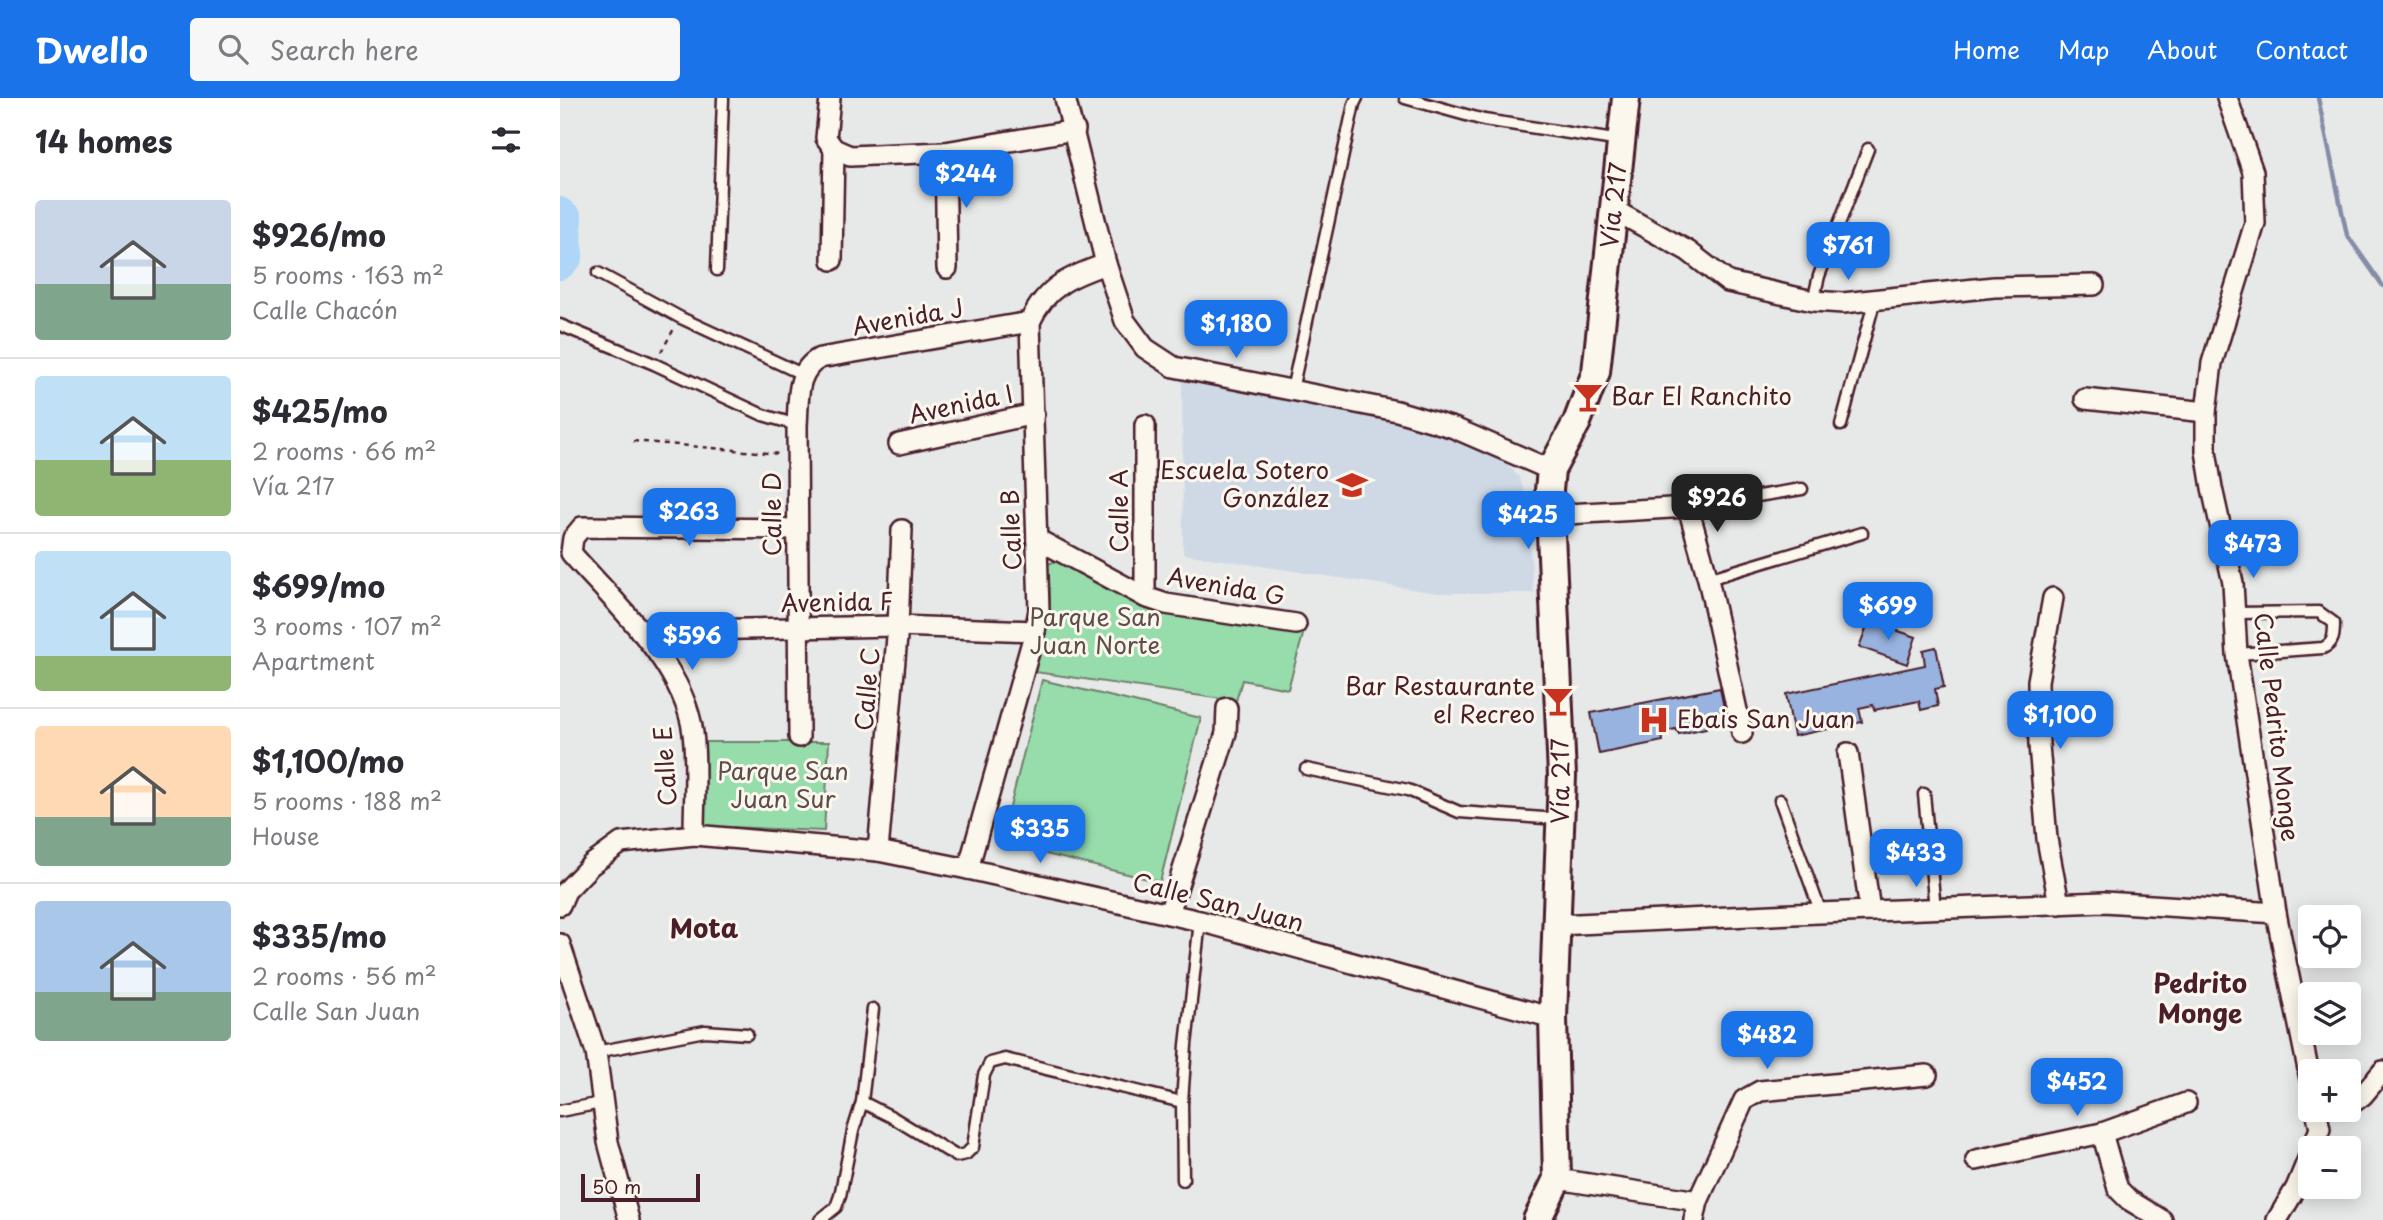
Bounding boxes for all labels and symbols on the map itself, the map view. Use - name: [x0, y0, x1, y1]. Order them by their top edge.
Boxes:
- pin: $244: [925, 150, 1007, 210]
- street label: Vía 217: [1590, 160, 1635, 250]
- pin: $761: [1807, 222, 1889, 282]
- street label: Avenida J: [849, 289, 966, 344]
- pin: $1,180: [1179, 300, 1293, 360]
- street label: Avenida I: [905, 374, 1016, 432]
- place label: Bar El Ranchito: [1611, 377, 1792, 413]
- bar icon: Bar El Ranchito: [1571, 380, 1605, 414]
- place label: Escuela Sotero González: [1160, 451, 1329, 515]
- school or university icon: Escuela Sotero González: [1335, 468, 1369, 502]
- street label: Calle A: [1100, 469, 1136, 553]
- street label: Calle D: [753, 472, 789, 556]
- pin: $926: [1676, 474, 1758, 534]
- pin: $263: [648, 489, 730, 548]
- street label: Calle B: [991, 489, 1029, 571]
- pin: $425: [1487, 491, 1569, 551]
- pin: $473: [2212, 520, 2294, 580]
- street label: Avenida G: [1165, 557, 1288, 613]
- street label: Avenida F: [780, 582, 894, 620]
- pin: $699: [1847, 582, 1929, 642]
- park label: Parque San Juan Norte: [1029, 598, 1161, 662]
- street label: Calle Pedrito Monge: [2246, 610, 2310, 843]
- pin: $596: [651, 612, 733, 672]
- street label: Calle C: [844, 646, 888, 732]
- place label: Bar Restaurante el Recreo: [1345, 667, 1535, 731]
- bar icon: Bar Restaurante el Recreo: [1541, 684, 1575, 718]
- pin: $1,100: [2003, 692, 2117, 751]
- place label: Ebais San Juan: [1677, 700, 1855, 736]
- hospital icon: Ebais San Juan: [1637, 703, 1671, 737]
- street label: Calle E: [643, 725, 685, 807]
- street label: Vía 217: [1540, 737, 1578, 824]
- park label: Parque San Juan Sur: [717, 752, 849, 816]
- pin: $335: [999, 806, 1081, 865]
- pin: $433: [1875, 830, 1957, 889]
- street label: Calle San Juan: [1129, 862, 1308, 940]
- district label: Mota: [670, 908, 739, 947]
- district label: Pedrito Monge: [2153, 963, 2247, 1032]
- pin: $482: [1726, 1012, 1808, 1071]
- pin: $452: [2036, 1058, 2118, 1118]
- scale bar: [581, 1171, 700, 1203]

